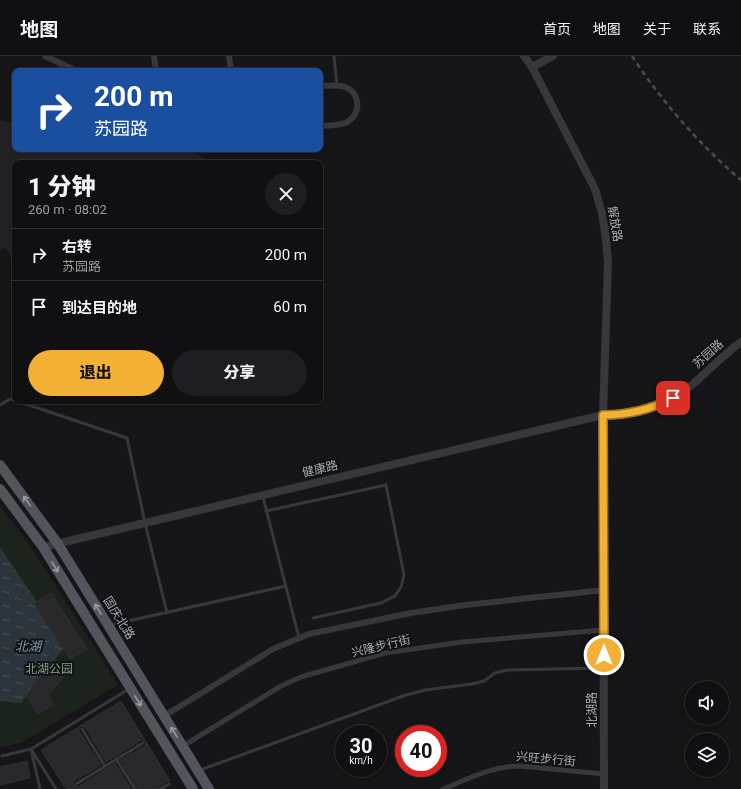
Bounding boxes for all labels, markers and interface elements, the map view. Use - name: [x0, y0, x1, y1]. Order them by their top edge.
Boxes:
- text: 地图: [20, 18, 58, 41]
- text: 首页: [543, 21, 571, 37]
- text: 地图: [593, 21, 621, 37]
- text: 关于: [643, 21, 671, 37]
- text: 联系: [693, 21, 721, 37]
- text: 200 m: [94, 80, 173, 113]
- icon: right: [28, 84, 80, 136]
- text: 苏园路: [94, 118, 148, 139]
- text: 1 分钟: [28, 173, 96, 201]
- button: close: [265, 173, 307, 215]
- text: 260 m · 08:02: [28, 202, 107, 217]
- street label: 解放路: [605, 205, 625, 243]
- text: 右转: [62, 238, 92, 256]
- icon: right: [28, 244, 50, 266]
- text: 200 m: [265, 246, 307, 264]
- text: 苏园路: [62, 259, 101, 274]
- icon: arrive: [28, 296, 50, 318]
- text: 60 m: [273, 298, 307, 316]
- text: 到达目的地: [62, 299, 137, 317]
- street label: 苏园路: [690, 337, 726, 371]
- button: 退出: [28, 350, 164, 396]
- button: 分享: [172, 350, 307, 396]
- pin: [656, 381, 690, 415]
- icon: arrive: [662, 387, 684, 409]
- street label: 健康路: [301, 458, 339, 480]
- one-way arrow: [22, 496, 31, 507]
- one-way arrow: [52, 561, 60, 573]
- street label: 国庆北路: [100, 594, 138, 642]
- one-way arrow: [94, 603, 102, 615]
- street label: 兴隆步行街: [350, 632, 412, 660]
- position arrow: [583, 634, 625, 676]
- water label: 北湖: [15, 639, 43, 654]
- park label: 北湖公园: [25, 662, 73, 676]
- map controls: [685, 681, 729, 777]
- button: sound: [685, 681, 729, 725]
- street label: 北湖路: [585, 692, 599, 728]
- one-way arrow: [135, 695, 143, 707]
- speed limit sign: 40: [395, 725, 447, 777]
- one-way arrow: [170, 727, 178, 738]
- button: layers: [685, 733, 729, 777]
- text: 30: [350, 734, 372, 758]
- street label: 兴旺步行街: [515, 749, 577, 769]
- text: km/h: [349, 755, 373, 766]

